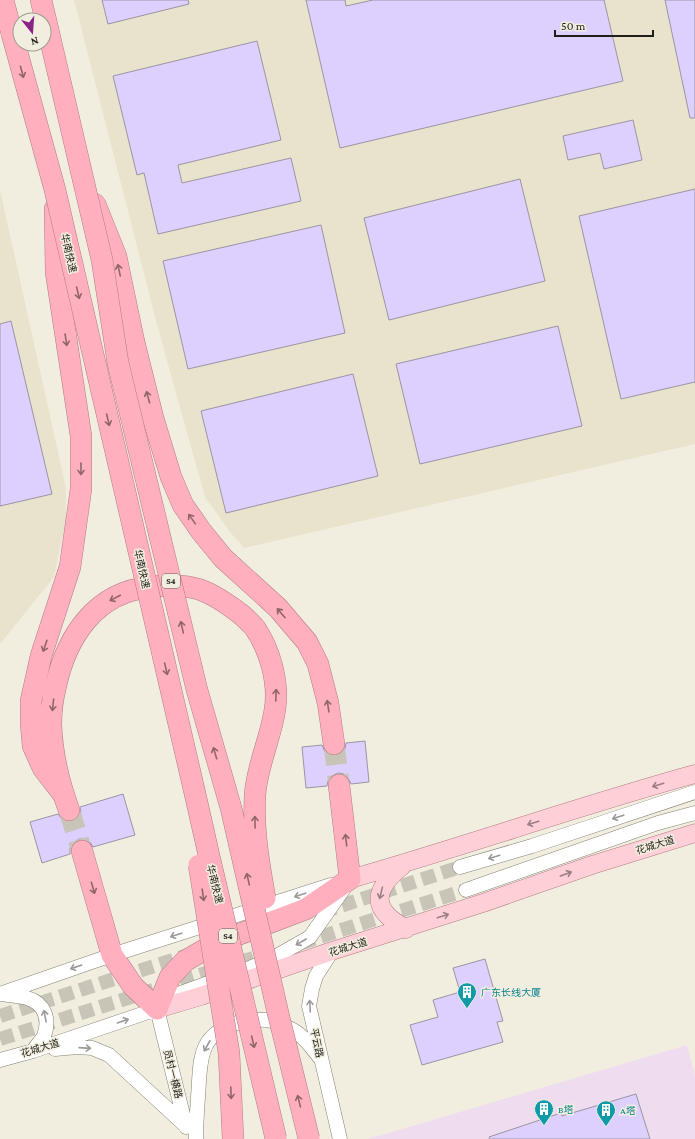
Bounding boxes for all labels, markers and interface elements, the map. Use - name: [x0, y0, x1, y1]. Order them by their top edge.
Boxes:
- north arrow: [12, 12, 52, 52]
- scale bar: [555, 12, 653, 38]
- text: 50 m: [561, 19, 586, 33]
- text: N: [29, 35, 40, 49]
- one-way arrow: [19, 65, 27, 78]
- street label: 华南快速: [59, 232, 79, 274]
- one-way arrow: [115, 264, 123, 277]
- one-way arrow: [75, 286, 82, 299]
- one-way arrow: [63, 334, 71, 347]
- one-way arrow: [144, 391, 151, 404]
- one-way arrow: [104, 413, 112, 426]
- one-way arrow: [77, 462, 85, 475]
- one-way arrow: [188, 513, 196, 524]
- street label: 华南快速: [132, 548, 152, 590]
- road number: S4: [162, 574, 180, 588]
- one-way arrow: [109, 595, 121, 602]
- one-way arrow: [277, 607, 286, 618]
- one-way arrow: [178, 621, 186, 634]
- one-way arrow: [40, 640, 48, 652]
- one-way arrow: [162, 662, 170, 675]
- one-way arrow: [272, 689, 279, 702]
- one-way arrow: [49, 698, 57, 711]
- one-way arrow: [324, 700, 332, 713]
- one-way arrow: [211, 747, 218, 760]
- one-way arrow: [651, 782, 664, 789]
- one-way arrow: [611, 814, 624, 821]
- one-way arrow: [252, 816, 259, 829]
- one-way arrow: [527, 820, 540, 827]
- one-way arrow: [342, 834, 349, 847]
- street label: 花城大道: [634, 834, 676, 856]
- one-way arrow: [488, 854, 501, 861]
- street label: 华南快速: [205, 863, 225, 905]
- one-way arrow: [560, 870, 573, 877]
- one-way arrow: [243, 873, 251, 886]
- one-way arrow: [90, 881, 97, 894]
- one-way arrow: [377, 886, 384, 899]
- one-way arrow: [199, 888, 207, 901]
- one-way arrow: [294, 892, 307, 899]
- one-way arrow: [437, 912, 449, 920]
- road number: S4: [219, 929, 237, 943]
- one-way arrow: [170, 932, 183, 939]
- street label: 花城大道: [327, 936, 369, 958]
- one-way arrow: [295, 938, 307, 946]
- one-way arrow: [70, 964, 82, 972]
- building icon: 广东长线大厦: [456, 981, 478, 1009]
- place label: 广东长线大厦: [481, 987, 541, 998]
- one-way arrow: [307, 1000, 314, 1013]
- one-way arrow: [41, 1010, 49, 1023]
- one-way arrow: [116, 1016, 128, 1024]
- street label: 平云路: [309, 1027, 325, 1059]
- one-way arrow: [250, 1036, 257, 1049]
- street label: 花城大道: [19, 1037, 61, 1059]
- one-way arrow: [202, 1039, 210, 1051]
- one-way arrow: [79, 1044, 92, 1051]
- street label: 员村一横路: [162, 1048, 184, 1100]
- one-way arrow: [227, 1086, 234, 1099]
- one-way arrow: [295, 1095, 303, 1108]
- building icon: B塔: [533, 1098, 555, 1126]
- building icon: A塔: [595, 1099, 617, 1127]
- place label: B塔: [558, 1104, 573, 1115]
- place label: A塔: [620, 1105, 636, 1116]

